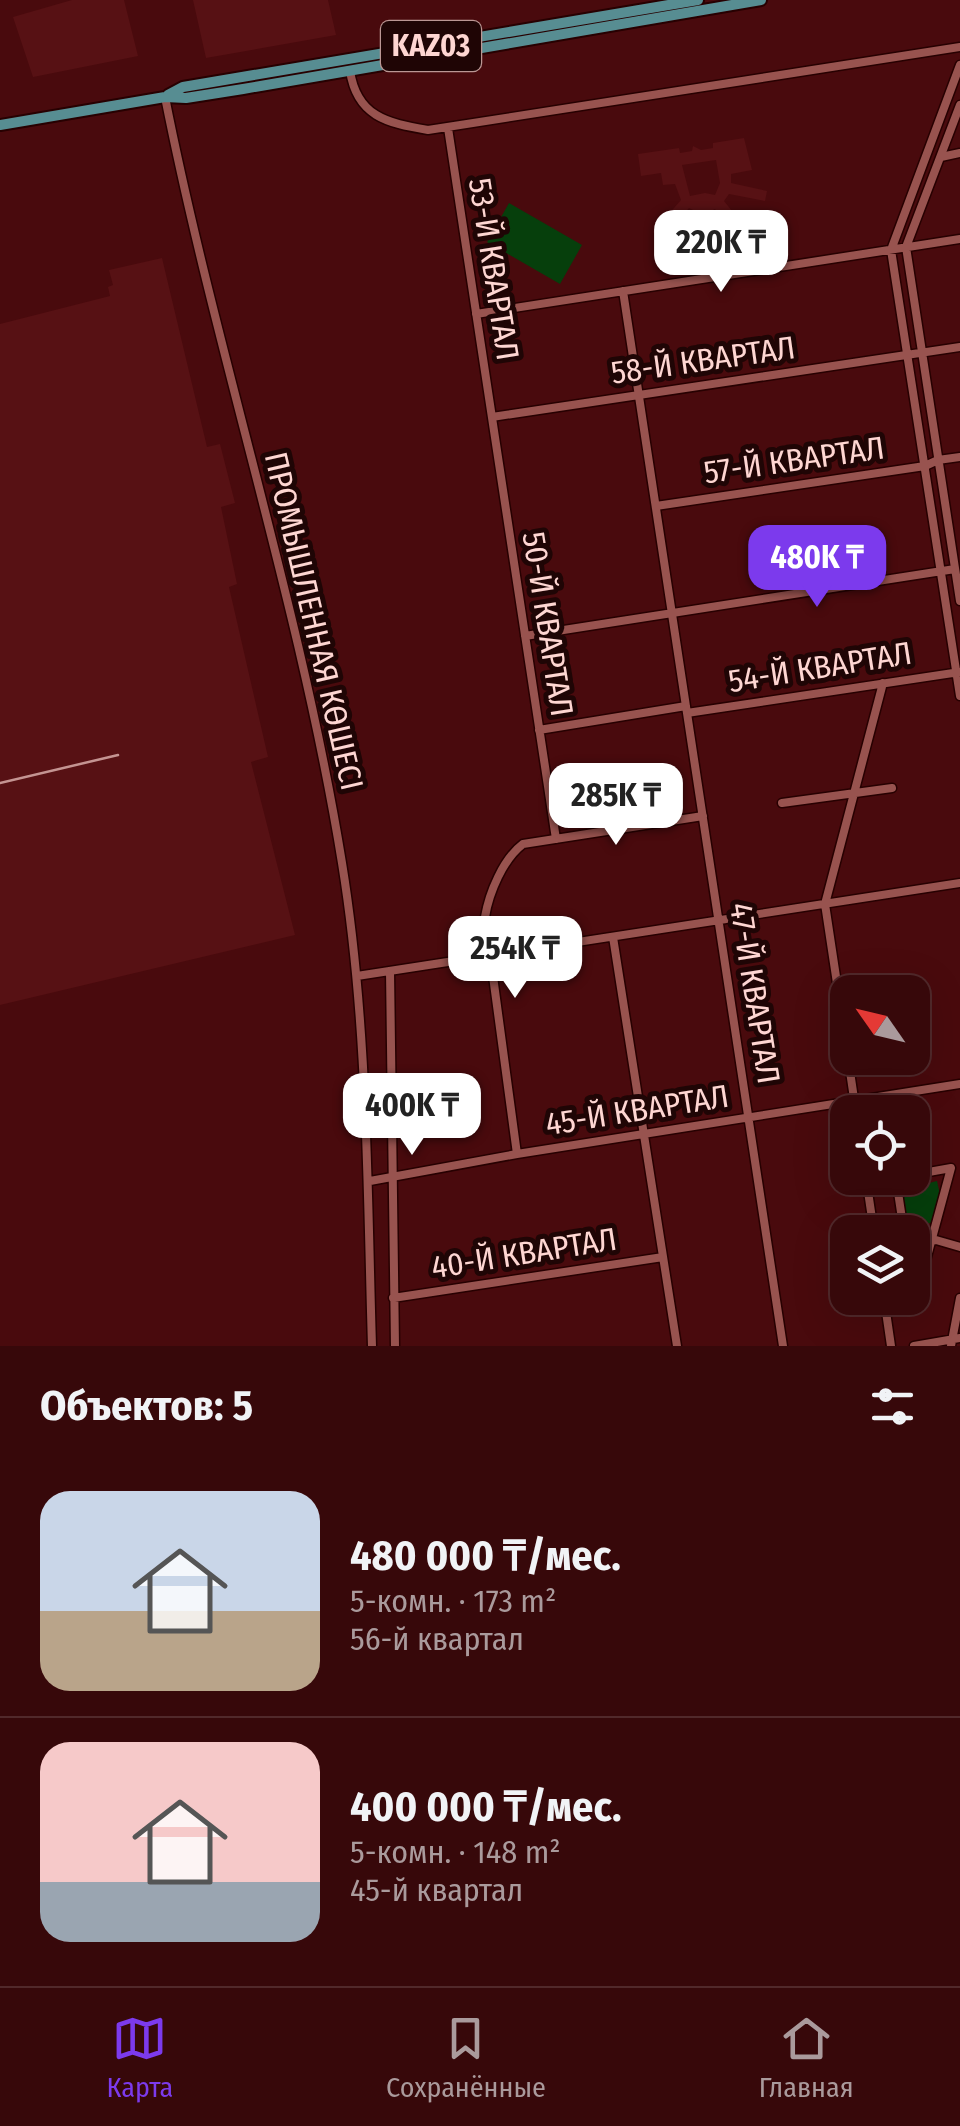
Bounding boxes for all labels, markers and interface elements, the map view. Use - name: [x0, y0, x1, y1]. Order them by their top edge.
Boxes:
- road number: KАZ03: [381, 21, 481, 71]
- street label: 53-Й КВАРТАЛ: [461, 175, 527, 363]
- pin: 220K ₸: [640, 210, 802, 295]
- text: 220K ₸: [676, 223, 766, 261]
- street label: 58-Й КВАРТАЛ: [608, 328, 798, 392]
- street label: 57-Й КВАРТАЛ: [701, 429, 887, 491]
- street label: ПРОМЫШЛЕННАЯ КӨШЕСІ: [257, 448, 371, 794]
- pin: 480K ₸: [736, 525, 898, 610]
- street label: 50-Й КВАРТАЛ: [515, 529, 581, 719]
- text: 480K ₸: [770, 538, 864, 576]
- street label: 54-Й КВАРТАЛ: [726, 634, 914, 700]
- pin: 285K ₸: [535, 763, 697, 848]
- text: 285K ₸: [571, 776, 661, 814]
- street label: 47-Й КВАРТАЛ: [722, 900, 788, 1086]
- pin: 254K ₸: [434, 916, 596, 1001]
- text: 254K ₸: [470, 929, 560, 967]
- north arrow: [830, 975, 930, 1075]
- map controls: [830, 975, 930, 1315]
- pin: 400K ₸: [331, 1073, 493, 1158]
- street label: 45-Й КВАРТАЛ: [543, 1077, 731, 1143]
- text: 400K ₸: [365, 1086, 459, 1124]
- button: locate: [830, 1095, 930, 1195]
- button: layers: [830, 1215, 930, 1315]
- street label: 40-Й КВАРТАЛ: [429, 1220, 619, 1286]
- icon: filters: [865, 1379, 920, 1434]
- text: Объектов: 5: [40, 1381, 253, 1431]
- icon: home: [120, 1531, 240, 1651]
- text: 480 000 ₸/мес.: [350, 1531, 621, 1581]
- text: 5-комн. · 173 m²: [350, 1582, 556, 1620]
- text: 56-й квартал: [350, 1620, 524, 1658]
- icon: home: [120, 1782, 240, 1902]
- text: 400 000 ₸/мес.: [350, 1782, 622, 1832]
- text: 5-комн. · 148 m²: [350, 1833, 561, 1871]
- text: 45-й квартал: [350, 1871, 523, 1909]
- tab: Карта: [106, 2011, 173, 2104]
- tab: Сохранённые: [386, 2011, 546, 2104]
- tab: Главная: [759, 2011, 854, 2104]

